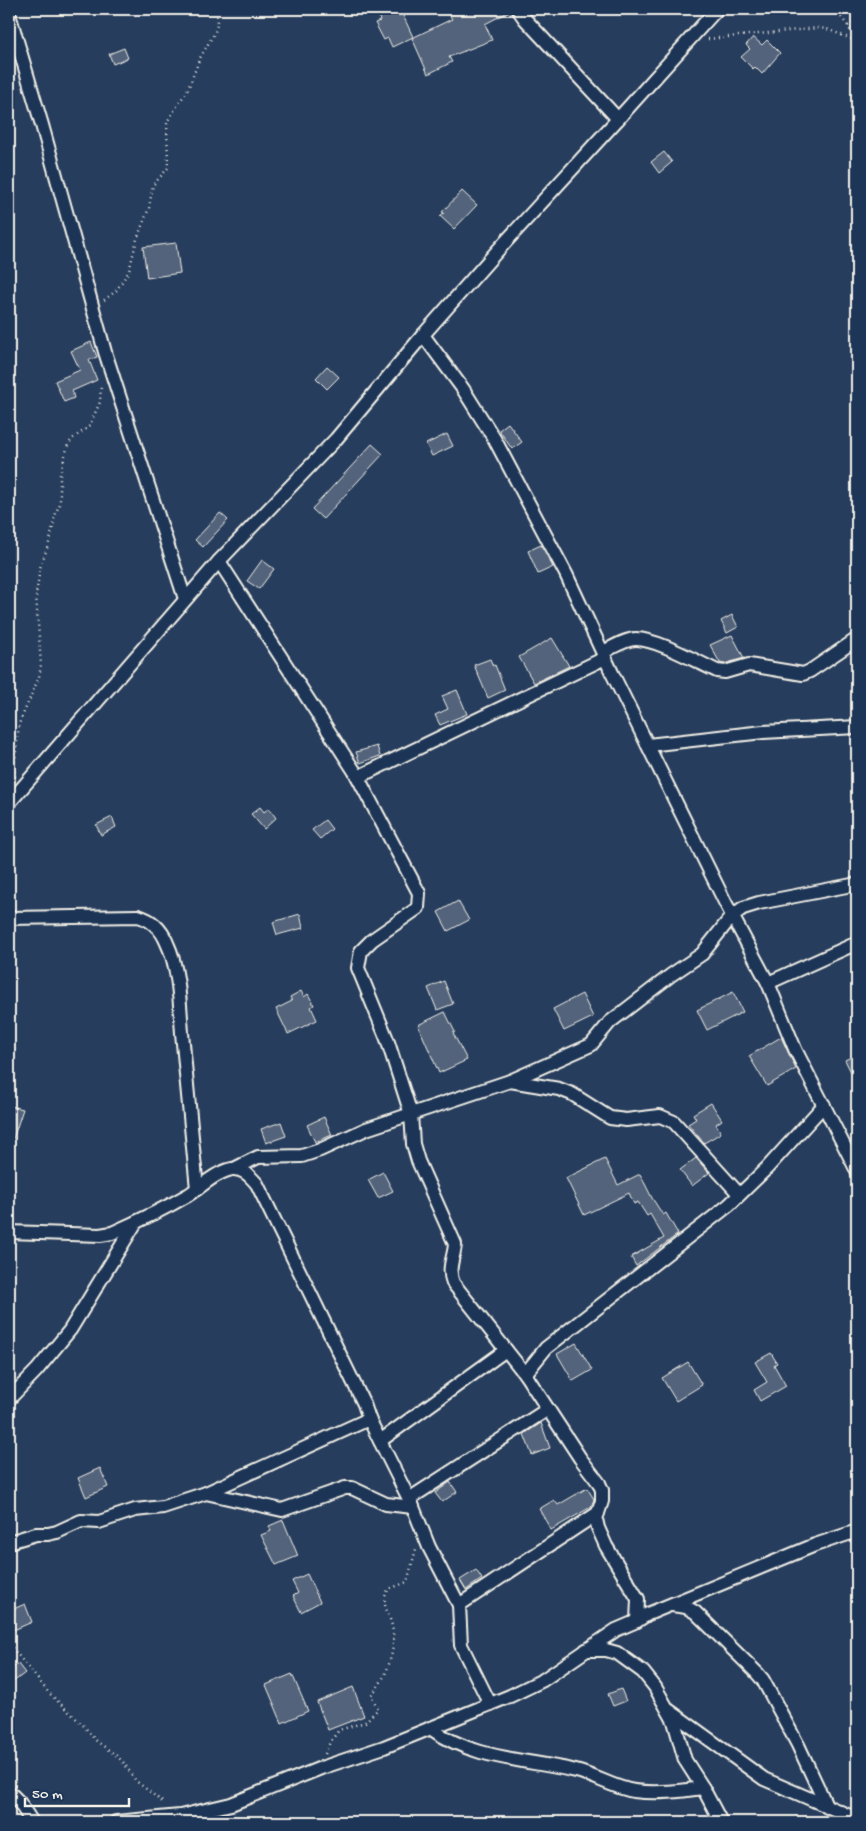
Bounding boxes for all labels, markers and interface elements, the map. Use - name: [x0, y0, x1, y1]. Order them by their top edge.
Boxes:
- scale bar: [25, 1776, 129, 1808]
- text: 50 m: [32, 1786, 63, 1804]

